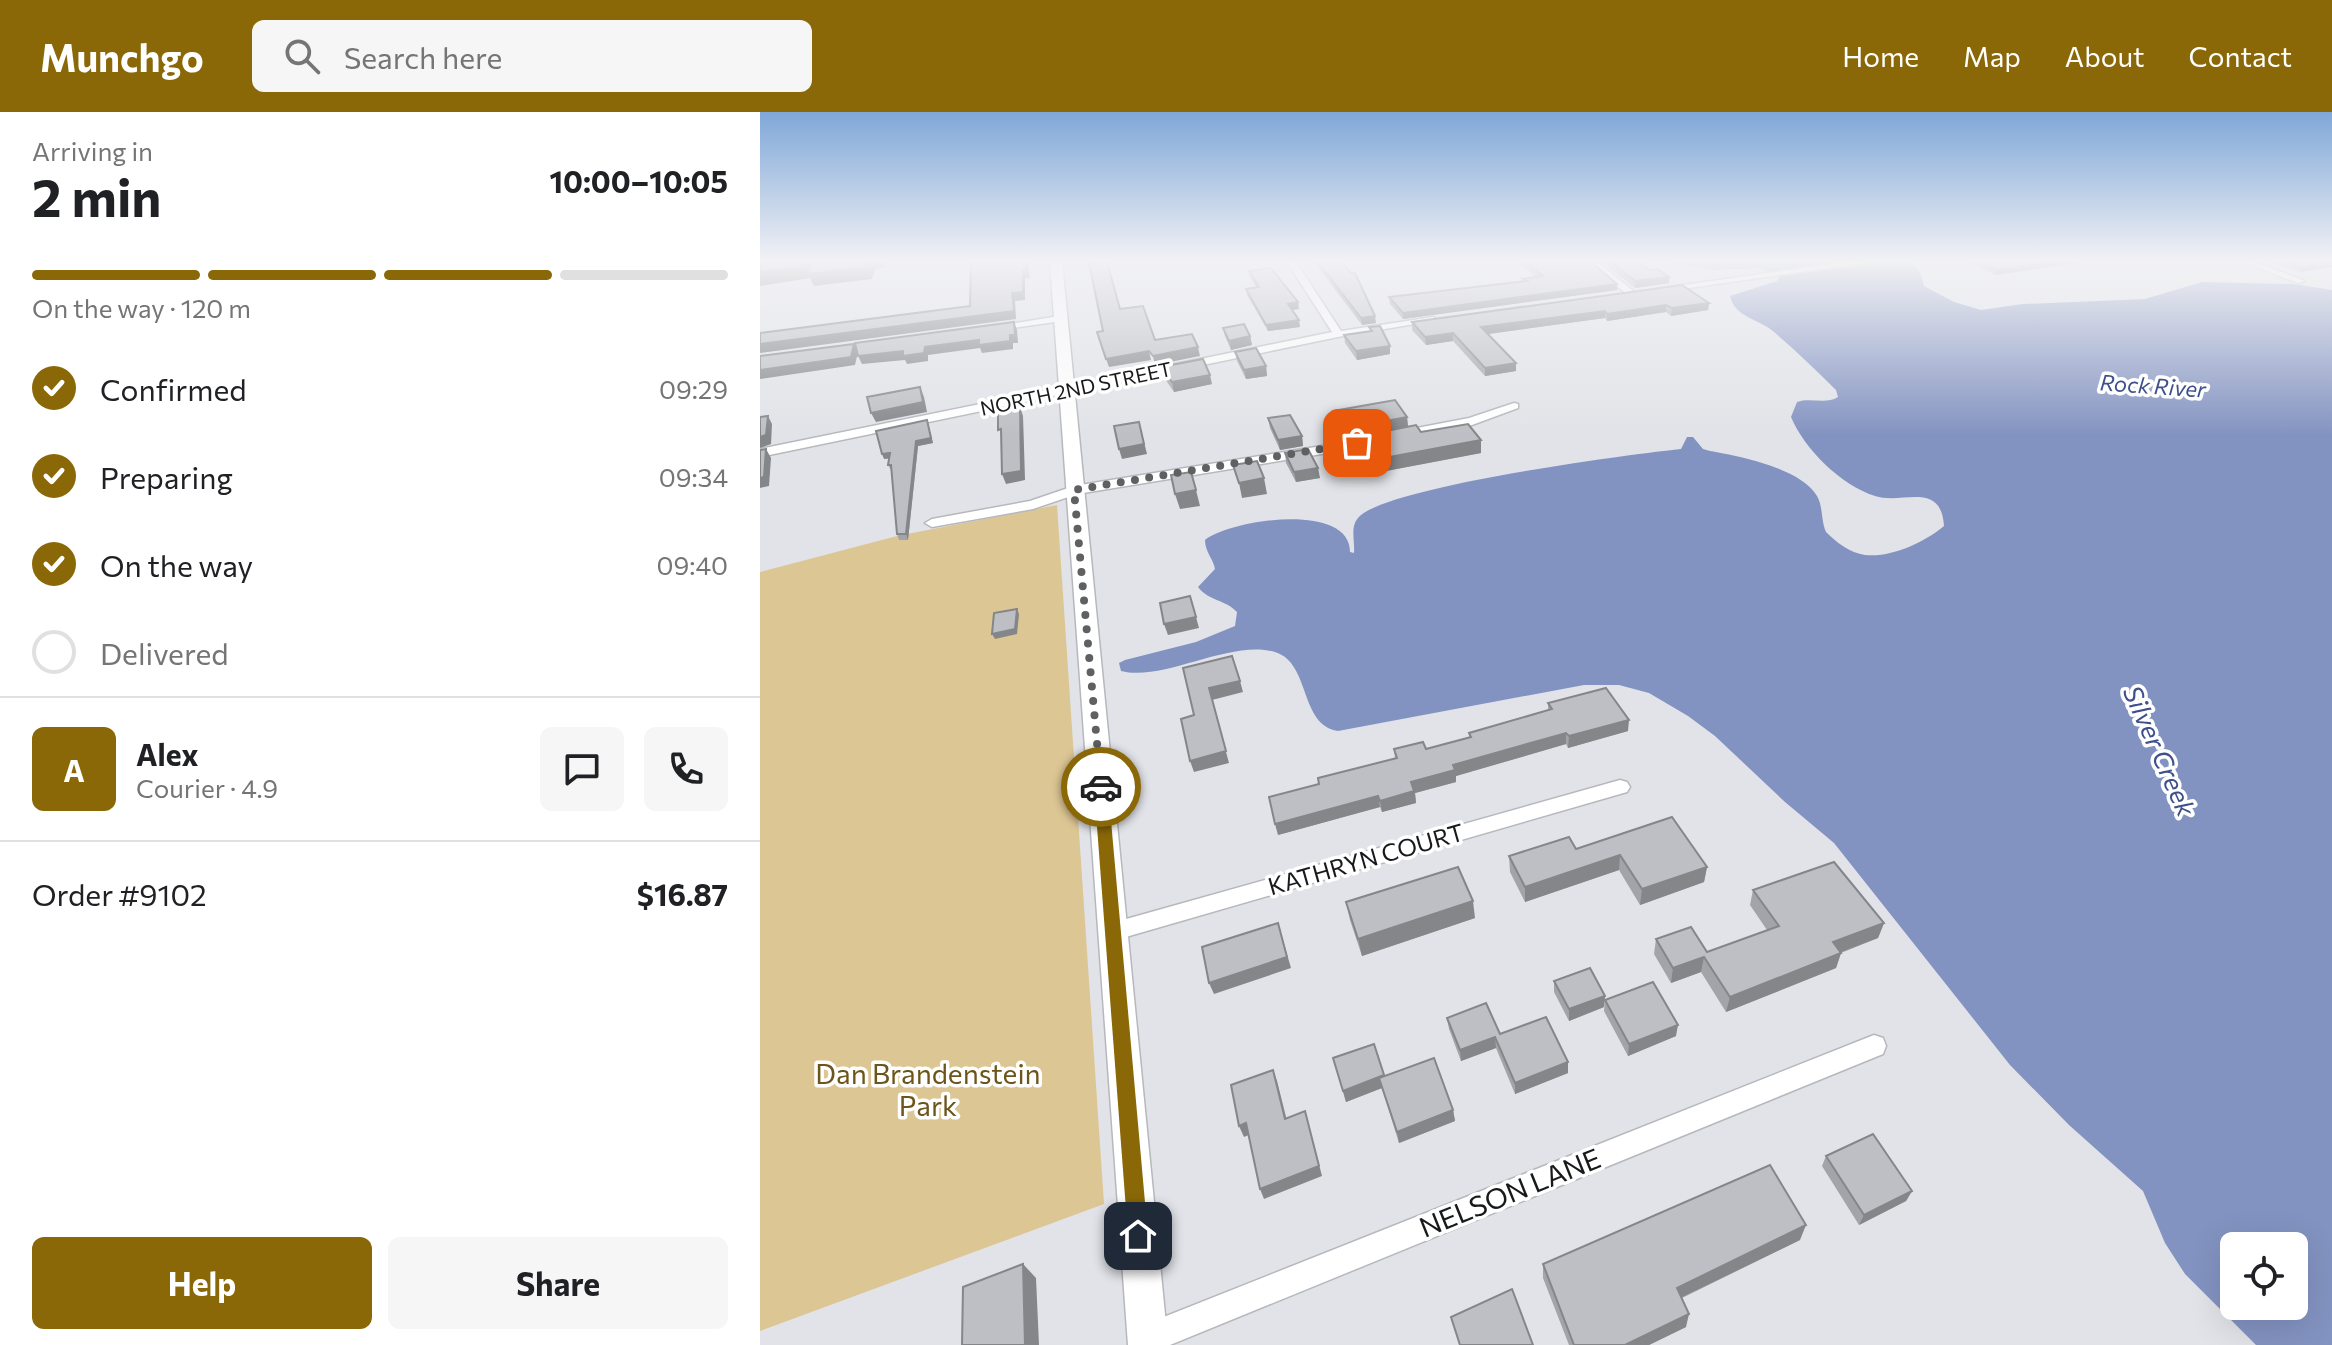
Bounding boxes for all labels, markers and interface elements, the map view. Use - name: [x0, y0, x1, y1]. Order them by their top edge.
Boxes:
- search box: [252, 20, 812, 92]
- text: Munchgo: [40, 33, 204, 80]
- icon: search: [280, 34, 324, 78]
- text: Search here: [344, 38, 502, 75]
- text: Home: [1842, 39, 1919, 73]
- text: Map: [1963, 39, 2021, 73]
- text: About: [2065, 39, 2145, 73]
- text: Contact: [2189, 39, 2292, 73]
- text: Arriving in: [32, 135, 153, 166]
- text: 10:00–10:05: [549, 162, 728, 199]
- text: 2 min: [32, 164, 161, 228]
- text: On the way · 120 m: [32, 292, 251, 323]
- street label: NORTH 2ND STREET: [978, 356, 1174, 420]
- icon: check: [32, 366, 76, 410]
- water label: Rock River: [2099, 368, 2208, 403]
- text: Confirmed: [100, 370, 247, 407]
- text: 09:29: [659, 373, 728, 404]
- pin: [1323, 409, 1391, 477]
- icon: bag: [1335, 421, 1379, 465]
- icon: check: [32, 454, 76, 498]
- text: Preparing: [100, 458, 233, 495]
- text: 09:34: [659, 461, 728, 492]
- icon: check: [32, 542, 76, 586]
- text: On the way: [100, 546, 253, 583]
- text: 09:40: [657, 549, 728, 580]
- text: Delivered: [100, 634, 229, 671]
- water label: Silver Creek: [2118, 680, 2203, 821]
- button: chat: [540, 727, 624, 811]
- button: phone: [644, 727, 728, 811]
- text: Alex: [136, 735, 199, 772]
- courier: [1061, 747, 1141, 827]
- text: A: [63, 751, 85, 788]
- icon: car: [1079, 765, 1123, 809]
- text: Courier · 4.9: [136, 772, 278, 803]
- street label: KATHRYN COURT: [1264, 817, 1467, 900]
- text: Order #9102: [32, 875, 207, 912]
- text: $16.87: [637, 875, 728, 912]
- park label: Dan Brandenstein Park: [815, 1056, 1041, 1122]
- street label: NELSON LANE: [1414, 1140, 1605, 1244]
- pin: [1104, 1202, 1172, 1270]
- icon: home: [1116, 1214, 1160, 1258]
- map controls: [2220, 1232, 2308, 1320]
- button: locate: [2220, 1232, 2308, 1320]
- button: Help: [32, 1237, 372, 1329]
- button: Share: [388, 1237, 728, 1329]

